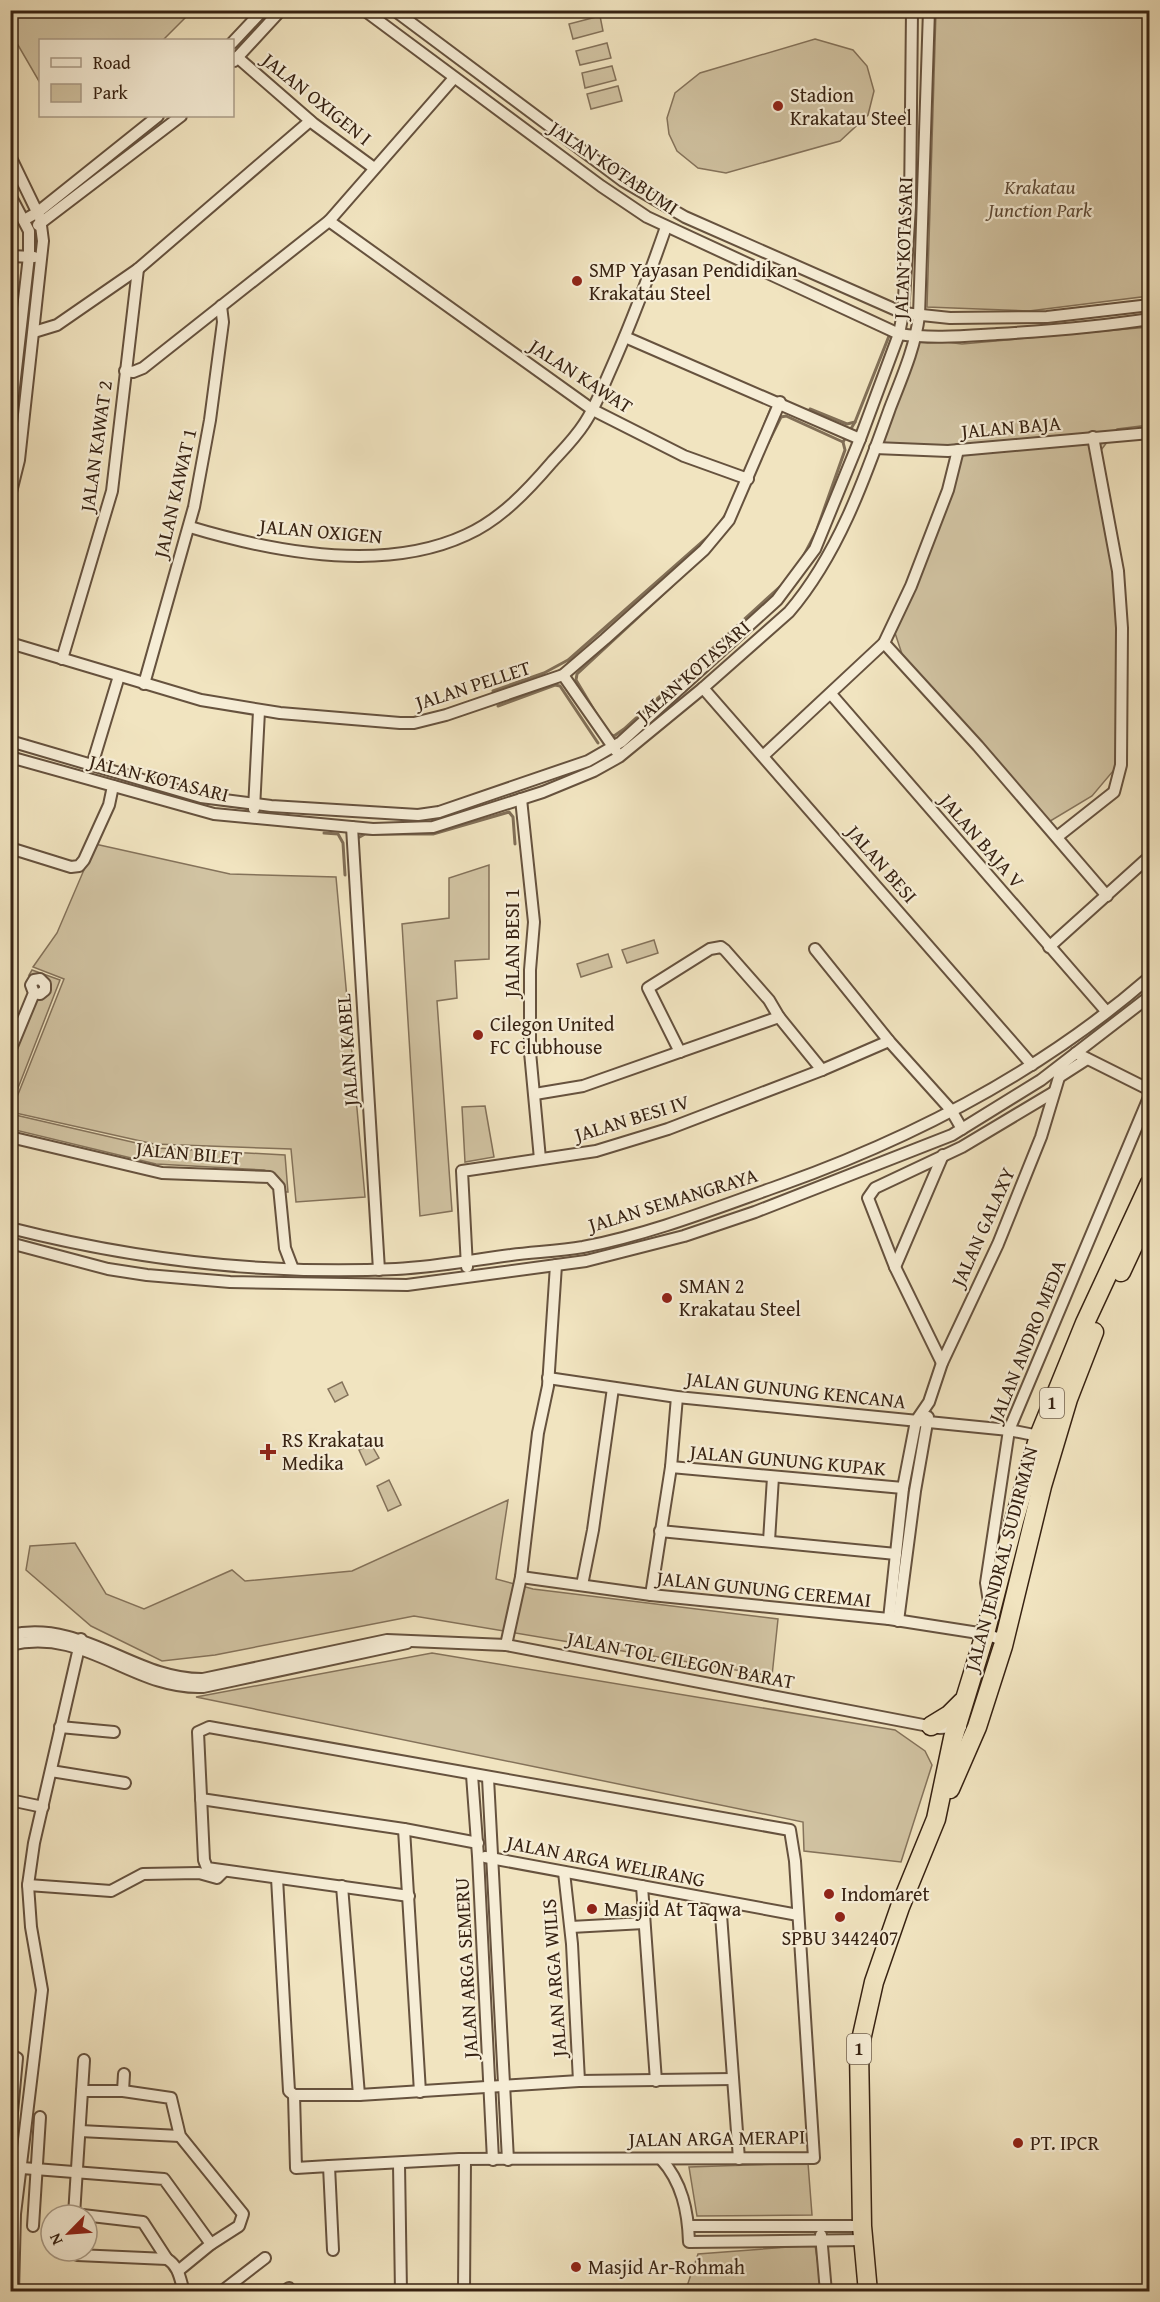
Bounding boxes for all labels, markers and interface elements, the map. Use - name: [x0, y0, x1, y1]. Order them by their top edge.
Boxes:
- legend: [39, 39, 234, 117]
- street label: JALAN OXIGEN I: [254, 43, 378, 152]
- text: Road: [93, 49, 131, 76]
- text: Park: [93, 79, 129, 106]
- place label: Stadion Krakatau Steel: [790, 80, 912, 132]
- marker: Stadion Krakatau Steel: [771, 99, 785, 113]
- street label: JALAN KOTABUMI: [541, 112, 685, 222]
- park label: Krakatau Junction Park: [985, 172, 1093, 224]
- street label: JALAN KOTASARI: [885, 176, 919, 323]
- place label: SMP Yayasan Pendidikan Krakatau Steel: [589, 255, 798, 307]
- marker: SMP Yayasan Pendidikan Krakatau Steel: [570, 274, 584, 288]
- street label: JALAN KAWAT: [521, 330, 639, 420]
- street label: JALAN KAWAT 2: [72, 378, 119, 516]
- street label: JALAN BAJA: [957, 408, 1062, 446]
- street label: JALAN KAWAT 1: [145, 425, 204, 564]
- street label: JALAN OXIGEN: [256, 510, 384, 550]
- street label: JALAN KOTASARI: [627, 613, 756, 730]
- street label: JALAN PELLET: [409, 652, 534, 718]
- street label: JALAN KOTASARI: [83, 745, 232, 809]
- street label: JALAN BAJA V: [931, 785, 1032, 894]
- street label: JALAN BESI: [838, 816, 925, 909]
- street label: JALAN BESI 1: [497, 888, 526, 1001]
- street label: JALAN KABEL: [328, 992, 365, 1110]
- place label: Cilegon United FC Clubhouse: [490, 1009, 615, 1061]
- marker: Cilegon United FC Clubhouse: [471, 1028, 485, 1042]
- street label: JALAN BESI IV: [568, 1086, 693, 1150]
- street label: JALAN BILET: [132, 1133, 243, 1172]
- street label: JALAN SEMANGRAYA: [582, 1160, 761, 1240]
- street label: JALAN GALAXY: [942, 1162, 1022, 1294]
- street label: JALAN ANDRO MEDA: [979, 1255, 1072, 1429]
- place label: SMAN 2 Krakatau Steel: [679, 1271, 801, 1323]
- marker: SMAN 2 Krakatau Steel: [660, 1291, 674, 1305]
- street label: JALAN GUNUNG KENCANA: [682, 1363, 907, 1415]
- road number: 1: [1040, 1388, 1064, 1418]
- place label: RS Krakatau Medika: [282, 1425, 384, 1477]
- street label: JALAN GUNUNG KUPAK: [686, 1436, 887, 1483]
- marker: RS Krakatau Medika: [259, 1443, 277, 1461]
- street label: JALAN JENDRAL SUDIRMAN: [956, 1443, 1044, 1677]
- street label: JALAN GUNUNG CEREMAI: [652, 1563, 873, 1614]
- street label: JALAN TOL CILEGON BARAT: [562, 1623, 797, 1696]
- street label: JALAN ARGA WELIRANG: [502, 1827, 708, 1894]
- street label: JALAN ARGA SEMERU: [446, 1877, 485, 2062]
- place label: Indomaret: [841, 1879, 929, 1908]
- marker: Indomaret: [822, 1887, 836, 1901]
- place label: Masjid At Taqwa: [604, 1894, 742, 1923]
- street label: JALAN ARGA WILIS: [534, 1898, 574, 2061]
- marker: Masjid At Taqwa: [585, 1902, 599, 1916]
- marker: SPBU 3442407: [833, 1910, 847, 1924]
- place label: SPBU 3442407: [782, 1923, 898, 1952]
- road number: 1: [847, 2034, 871, 2064]
- street label: JALAN ARGA MERAPI: [625, 2121, 806, 2154]
- place label: PT. IPCR: [1030, 2128, 1100, 2157]
- marker: PT. IPCR: [1011, 2136, 1025, 2150]
- north arrow: [39, 2203, 99, 2263]
- text: N: [42, 2229, 69, 2249]
- place label: Masjid Ar-Rohmah: [588, 2252, 745, 2281]
- marker: Masjid Ar-Rohmah: [569, 2260, 583, 2274]

